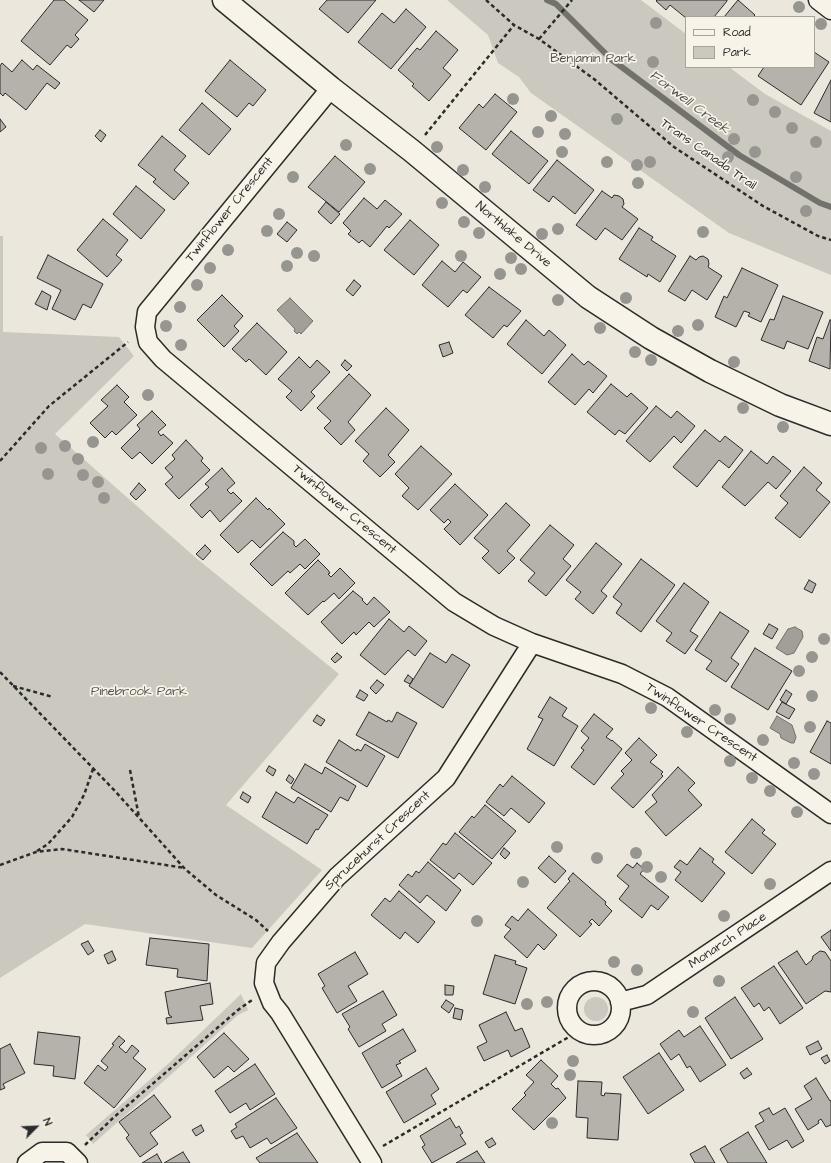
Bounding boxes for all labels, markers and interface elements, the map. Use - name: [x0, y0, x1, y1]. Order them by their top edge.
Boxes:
- legend: [685, 16, 815, 68]
- text: Road: [723, 24, 751, 41]
- text: Park: [723, 44, 751, 61]
- park label: Benjamin Park: [550, 51, 636, 67]
- water label: Forwell Creek: [646, 68, 732, 138]
- street label: Trans Canada Trail: [657, 116, 759, 194]
- street label: Twinflower Crescent: [183, 154, 277, 266]
- street label: Northlake Drive: [472, 199, 554, 271]
- street label: Twinflower Crescent: [289, 462, 399, 558]
- street label: Twinflower Crescent: [642, 680, 760, 766]
- park label: Pinebrook Park: [91, 684, 187, 700]
- street label: Sprucehurst Crescent: [322, 788, 434, 894]
- street label: Monarch Place: [686, 909, 770, 973]
- north arrow: [16, 1107, 56, 1147]
- text: N: [39, 1116, 56, 1128]

